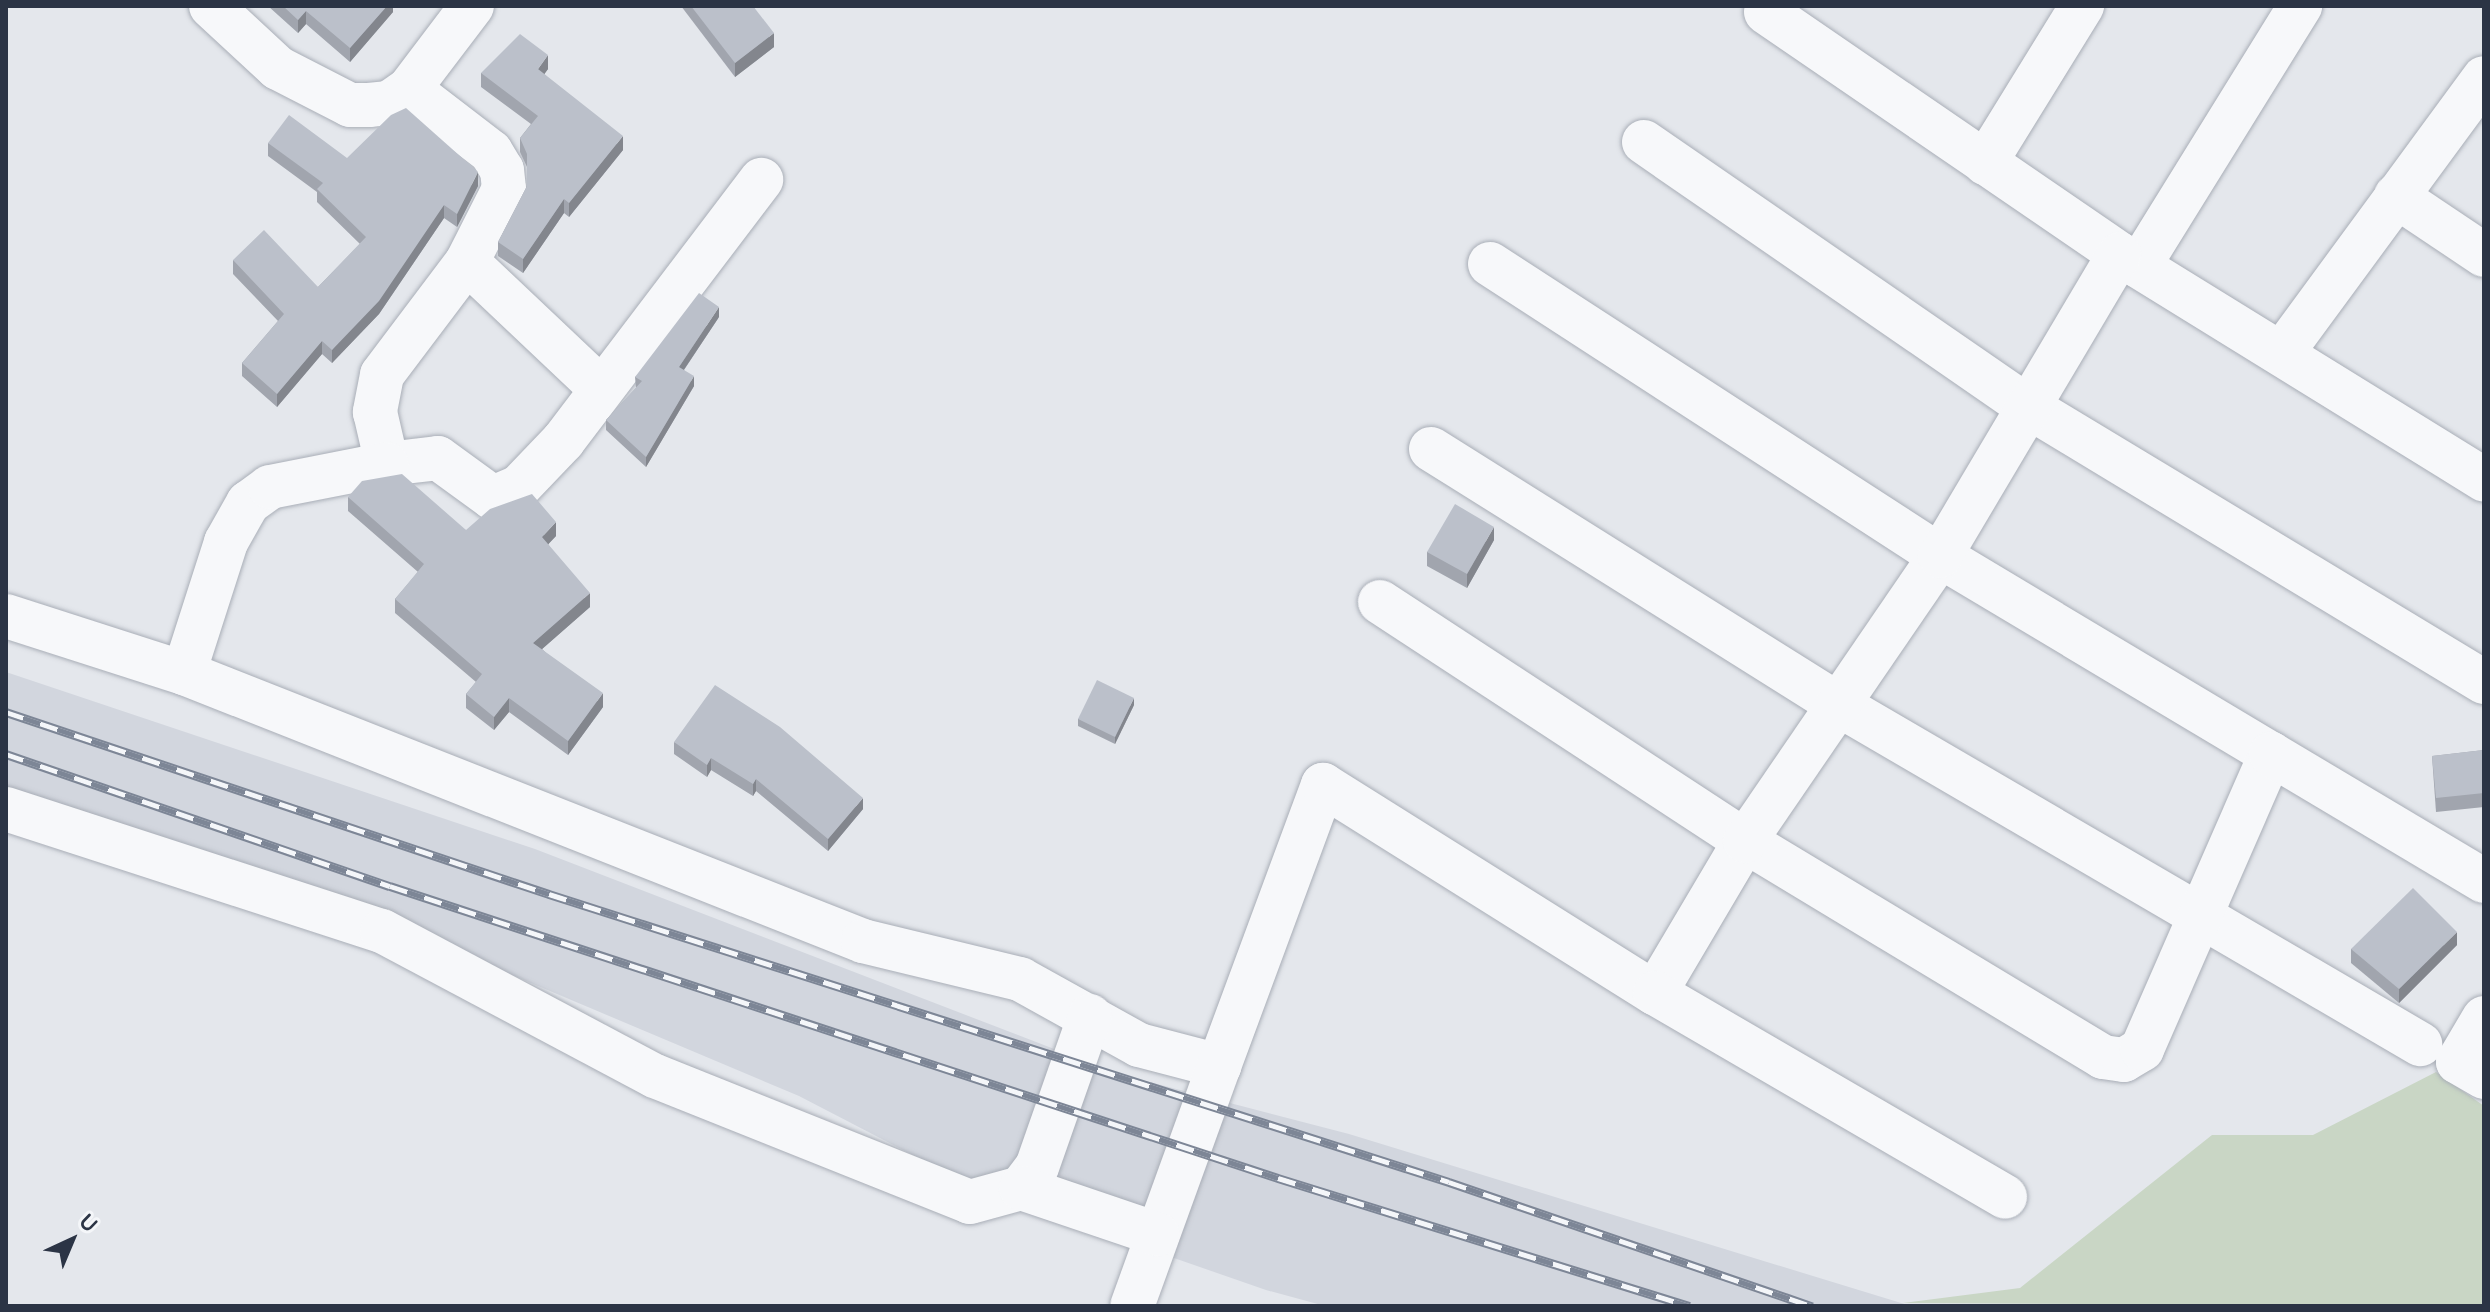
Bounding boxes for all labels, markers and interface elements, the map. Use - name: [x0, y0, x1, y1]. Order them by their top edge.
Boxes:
- north arrow: [32, 1200, 112, 1280]
- text: U: [73, 1207, 104, 1238]

